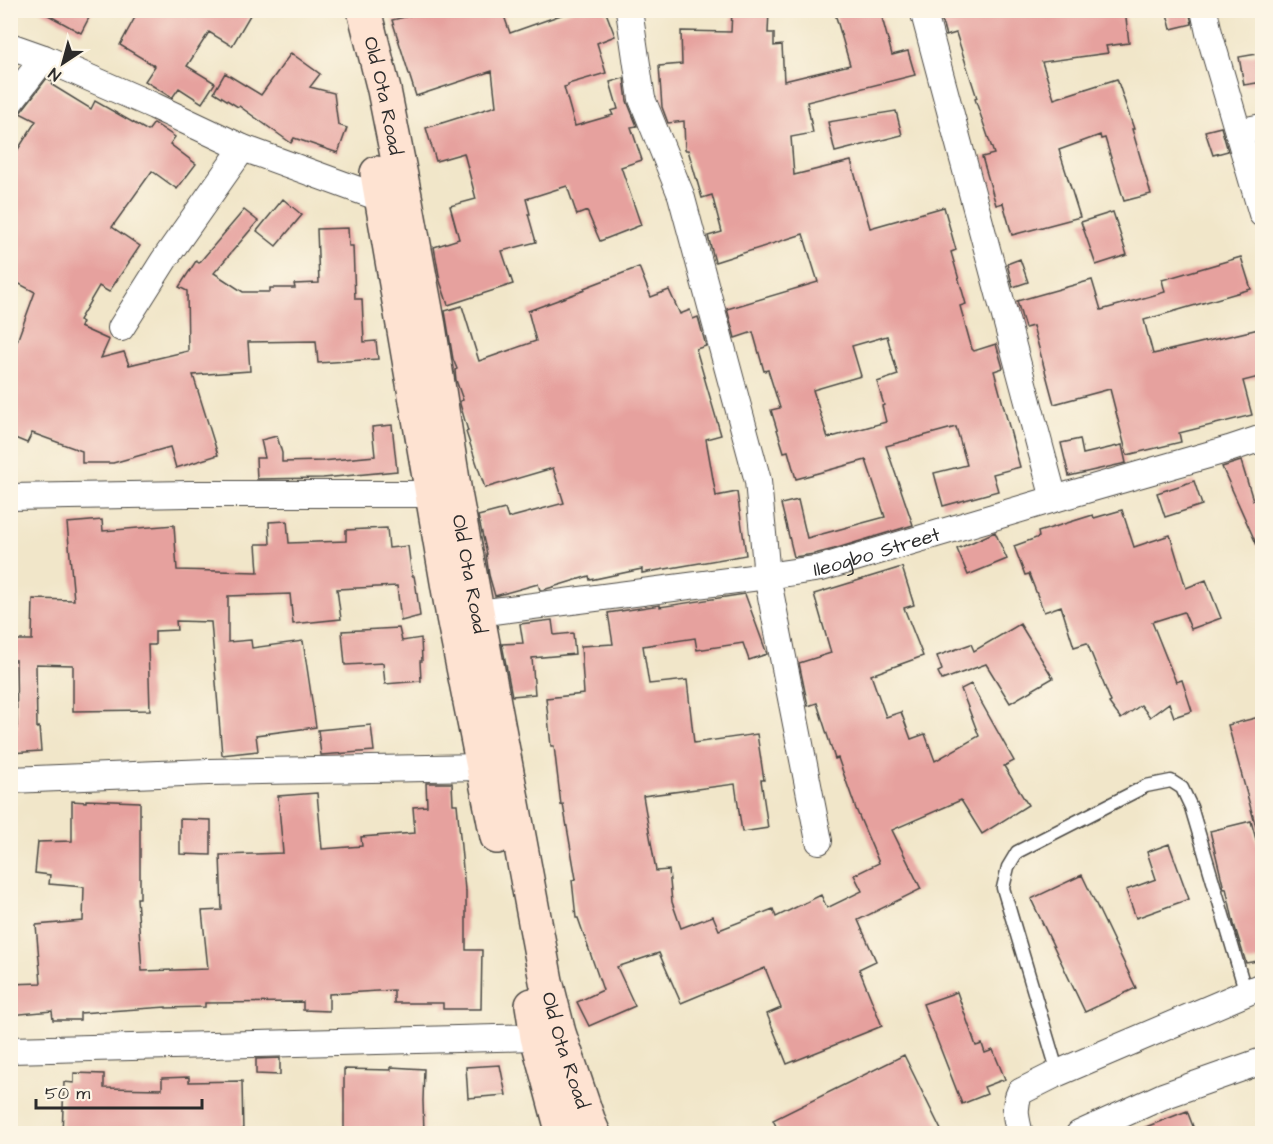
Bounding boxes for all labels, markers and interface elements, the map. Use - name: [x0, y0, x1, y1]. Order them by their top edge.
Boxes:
- north arrow: [33, 33, 93, 93]
- street label: Old Ota Road: [356, 34, 410, 157]
- text: N: [44, 62, 65, 86]
- street label: Old Ota Road: [444, 512, 494, 636]
- street label: Ileogbo Street: [812, 520, 944, 584]
- street label: Old Ota Road: [534, 989, 596, 1112]
- scale bar: [36, 1072, 202, 1110]
- text: 50 m: [45, 1081, 90, 1106]

